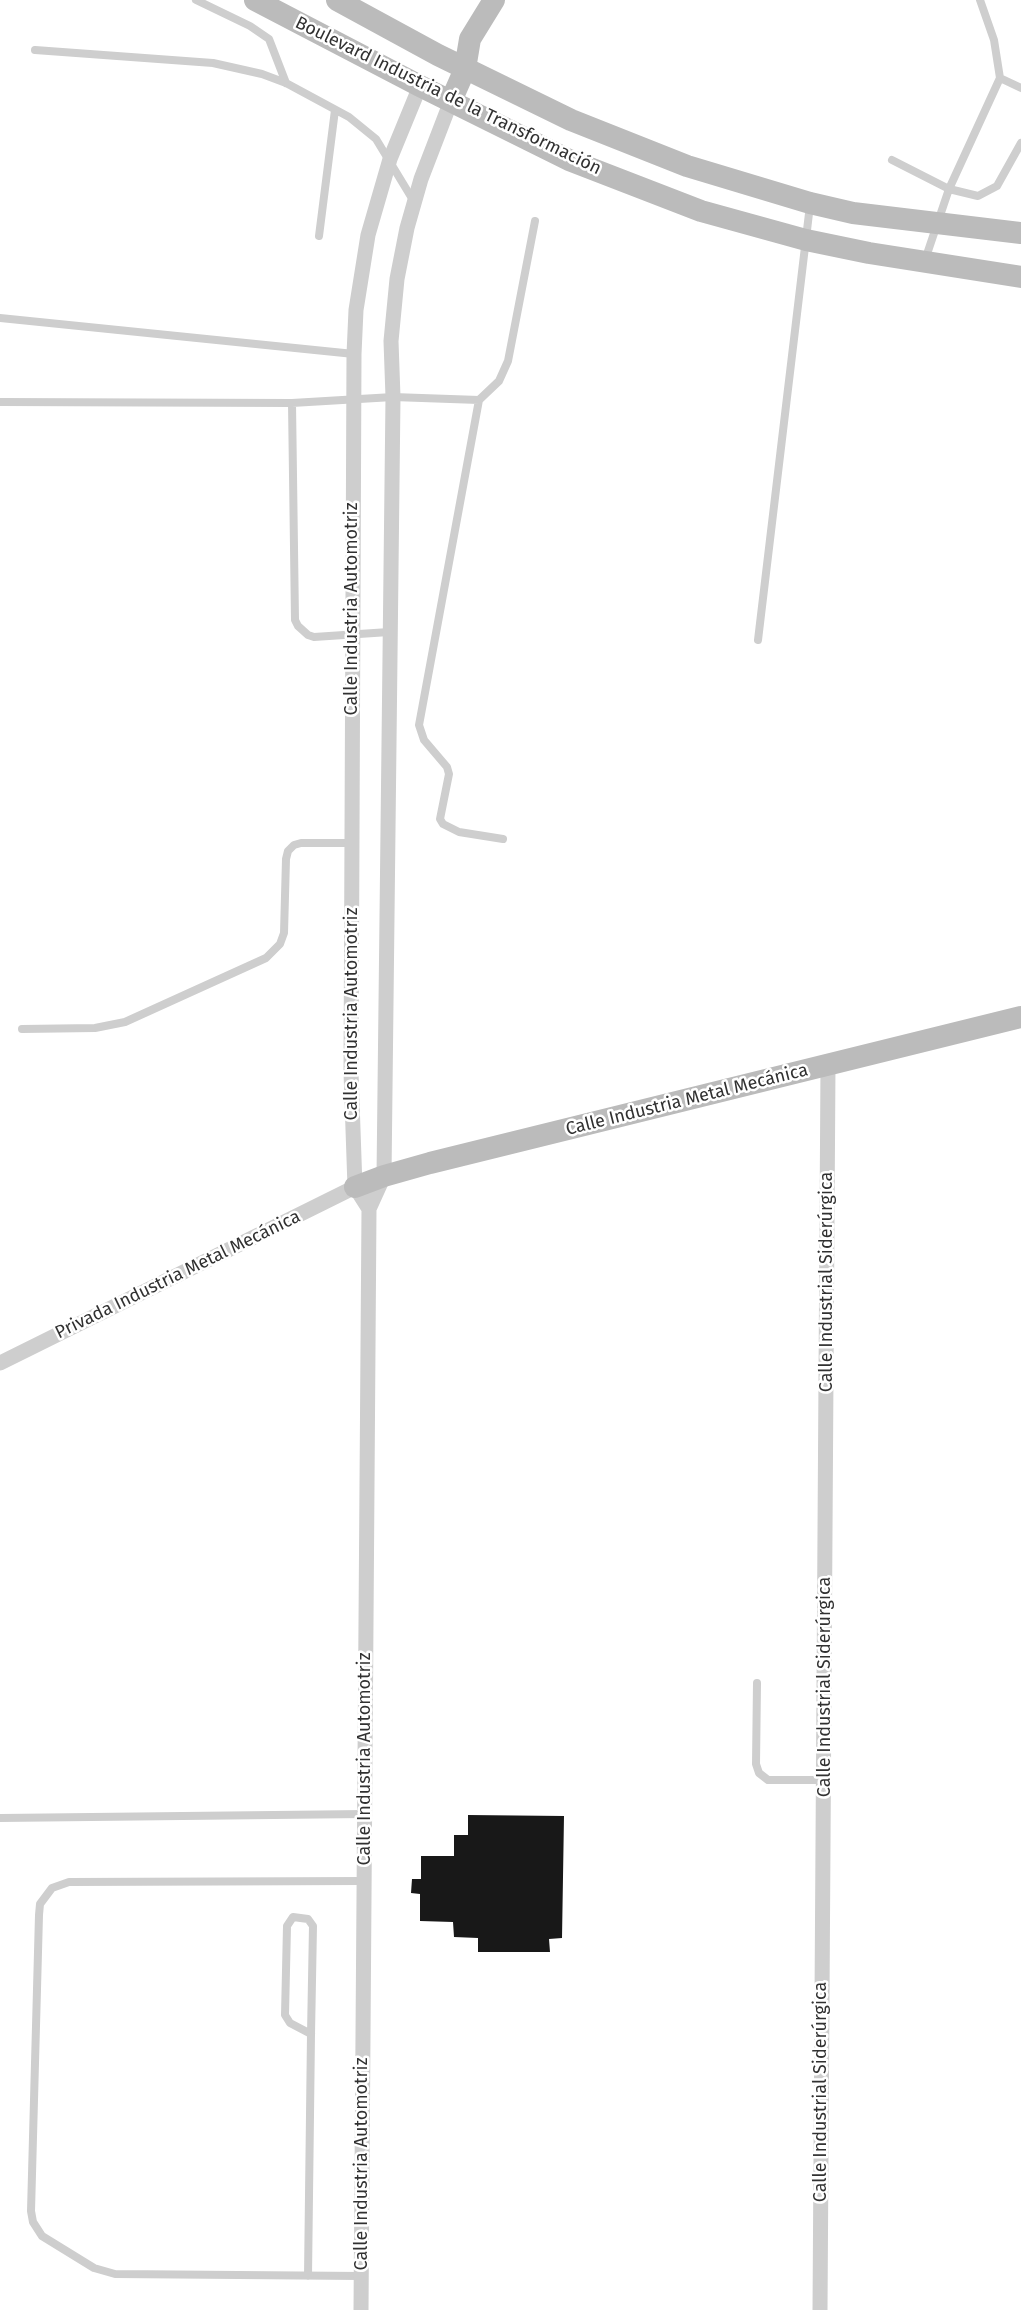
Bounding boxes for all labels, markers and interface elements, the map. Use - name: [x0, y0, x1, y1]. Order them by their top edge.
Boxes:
- street label: Boulevard Industria de la Transformación: [291, 12, 605, 180]
- street label: Calle Industria Automotriz: [341, 503, 363, 715]
- street label: Calle Industria Automotriz: [341, 908, 363, 1120]
- street label: Calle Industria Metal Mecánica: [564, 1059, 810, 1141]
- street label: Calle Industrial Siderúrgica: [816, 1172, 838, 1392]
- street label: Privada Industria Metal Mecánica: [52, 1206, 304, 1344]
- street label: Calle Industrial Siderúrgica: [814, 1577, 836, 1797]
- street label: Calle Industria Automotriz: [354, 1653, 376, 1865]
- street label: Calle Industrial Siderúrgica: [810, 1982, 832, 2202]
- street label: Calle Industria Automotriz: [351, 2058, 373, 2270]

